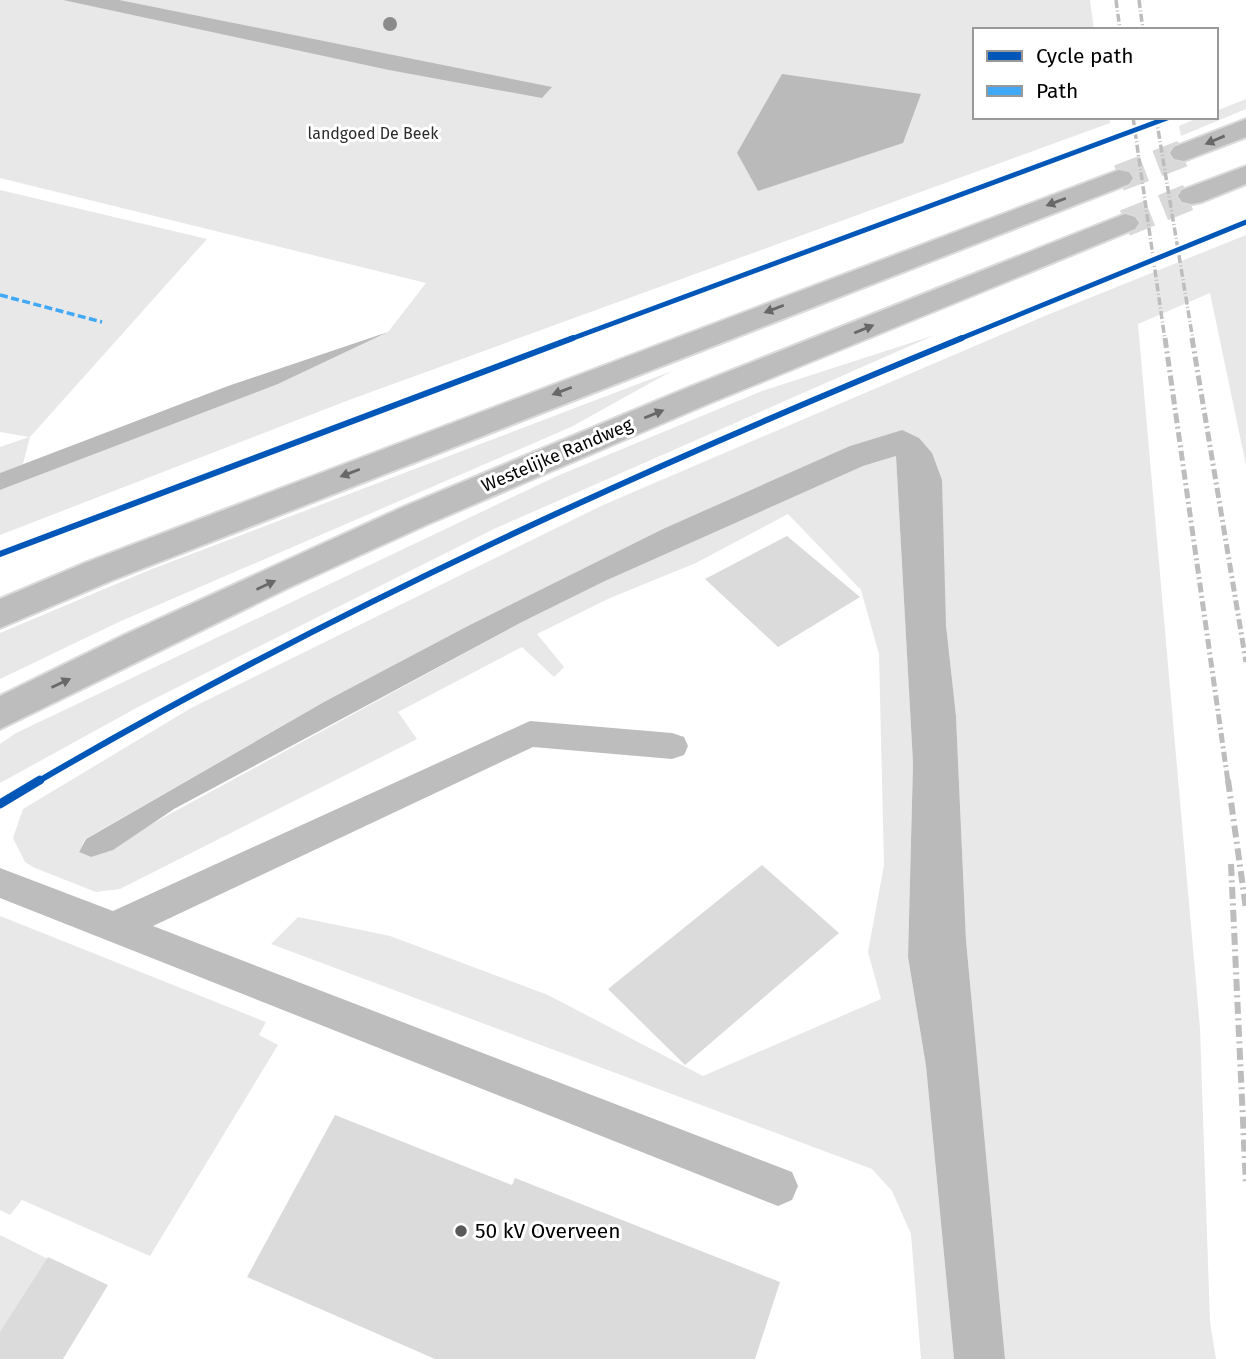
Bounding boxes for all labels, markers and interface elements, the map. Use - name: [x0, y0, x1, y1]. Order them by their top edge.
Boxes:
- legend: [973, 28, 1218, 119]
- text: Cycle path: [1036, 43, 1134, 69]
- text: Path: [1036, 78, 1078, 104]
- park label: landgoed De Beek: [308, 124, 439, 143]
- one-way arrow: [1204, 134, 1225, 145]
- one-way arrow: [1045, 197, 1066, 208]
- one-way arrow: [764, 304, 785, 315]
- one-way arrow: [854, 323, 875, 334]
- one-way arrow: [551, 385, 572, 396]
- one-way arrow: [643, 409, 664, 420]
- street label: Westelijke Randweg: [478, 413, 636, 497]
- one-way arrow: [339, 468, 360, 479]
- one-way arrow: [256, 579, 276, 591]
- one-way arrow: [51, 677, 71, 689]
- place label: 50 kV Overveen: [475, 1218, 621, 1244]
- marker: 50 kV Overveen: [453, 1223, 469, 1239]

